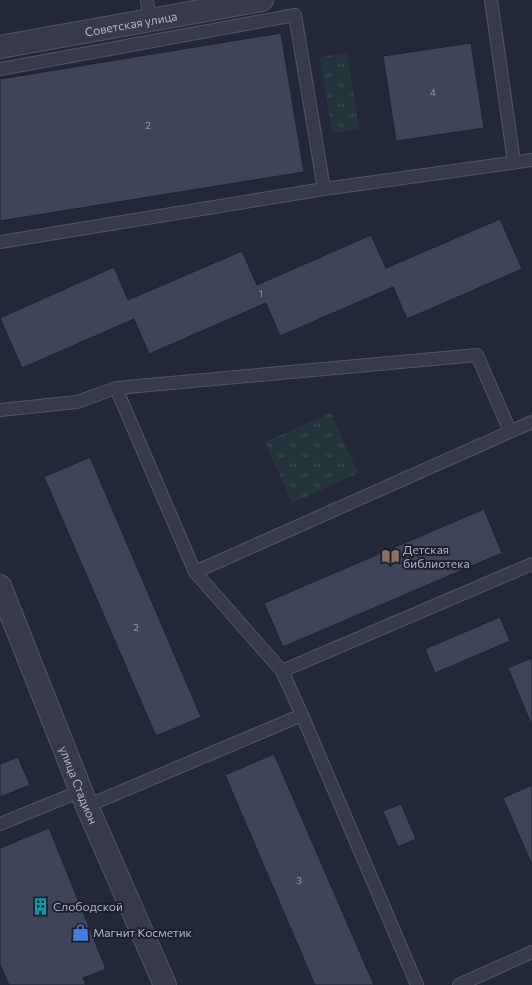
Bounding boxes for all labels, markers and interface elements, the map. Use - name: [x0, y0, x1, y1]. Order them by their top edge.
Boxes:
- street label: Советская улица: [84, 8, 178, 39]
- house number: 4: [430, 86, 436, 98]
- house number: 2: [145, 119, 151, 131]
- house number: 1: [259, 287, 263, 299]
- place label: Детская библиотека: [403, 542, 470, 570]
- library icon: Детская библиотека: [380, 546, 400, 566]
- house number: 2: [133, 621, 139, 633]
- street label: улица Стадион: [57, 744, 101, 826]
- house number: 3: [296, 874, 302, 886]
- building icon: Слободской: [30, 896, 50, 916]
- place label: Слободской: [53, 899, 123, 913]
- shop icon: Магнит Косметик: [70, 922, 90, 942]
- place label: Магнит Косметик: [93, 925, 193, 939]

